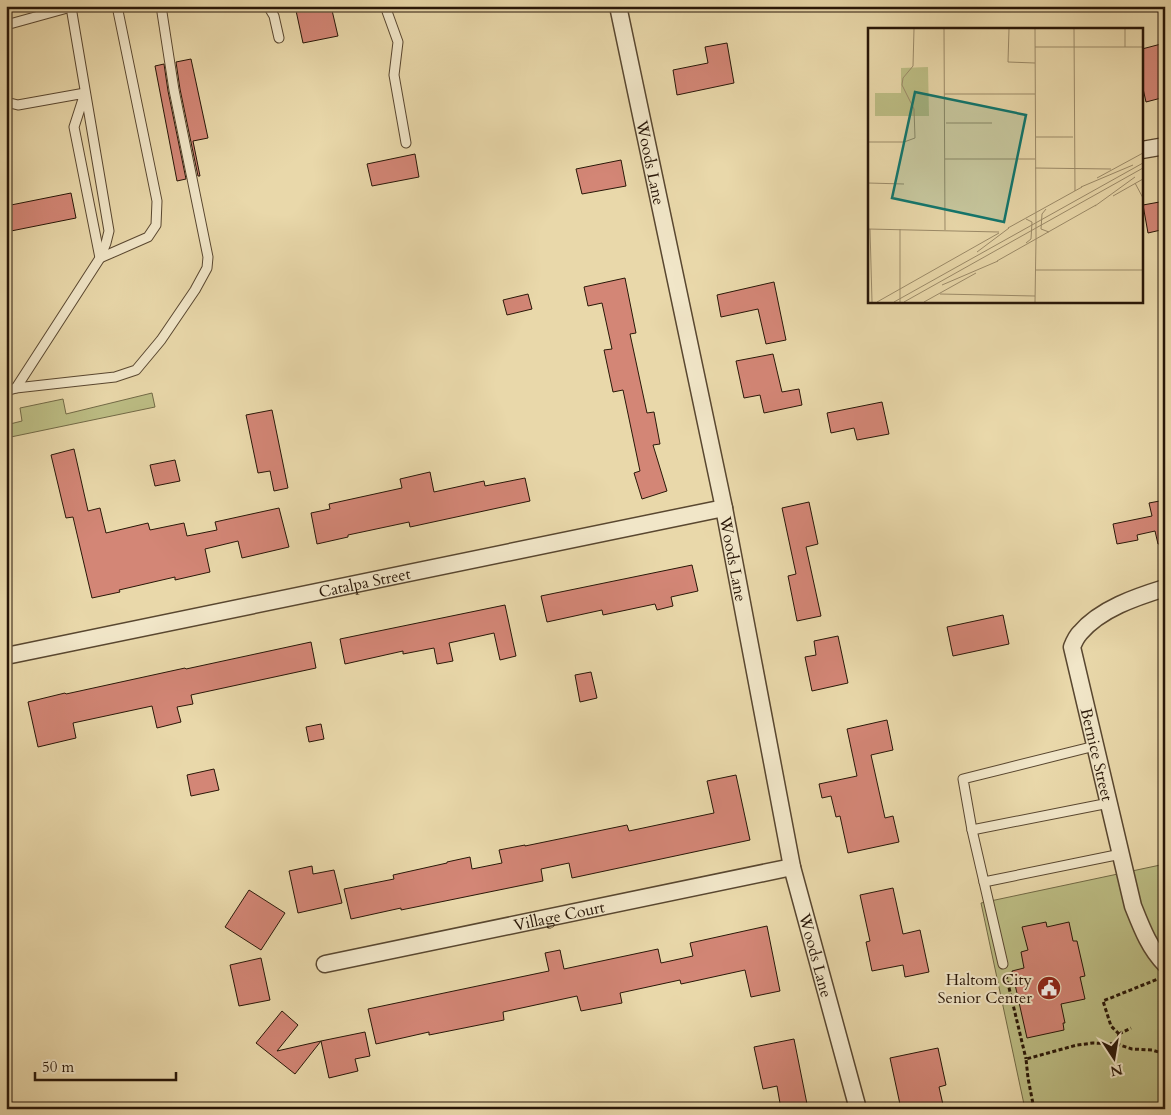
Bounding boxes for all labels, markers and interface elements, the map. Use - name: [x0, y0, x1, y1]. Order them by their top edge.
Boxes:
- inset map: [868, 28, 1144, 302]
- street label: Woods Lane: [630, 117, 670, 207]
- street label: Woods Lane: [714, 514, 752, 604]
- street label: Catalpa Street: [317, 563, 413, 603]
- street label: Bernice Street: [1075, 706, 1118, 803]
- street label: Village Court: [512, 896, 607, 937]
- street label: Woods Lane: [793, 910, 837, 1000]
- place label: Haltom City Senior Center: [938, 969, 1033, 1009]
- public building icon: Haltom City Senior Center: [1036, 975, 1062, 1001]
- north arrow: [1088, 1032, 1138, 1082]
- scale bar: [35, 1050, 176, 1082]
- text: 50 m: [42, 1057, 74, 1077]
- text: N: [1109, 1060, 1125, 1081]

